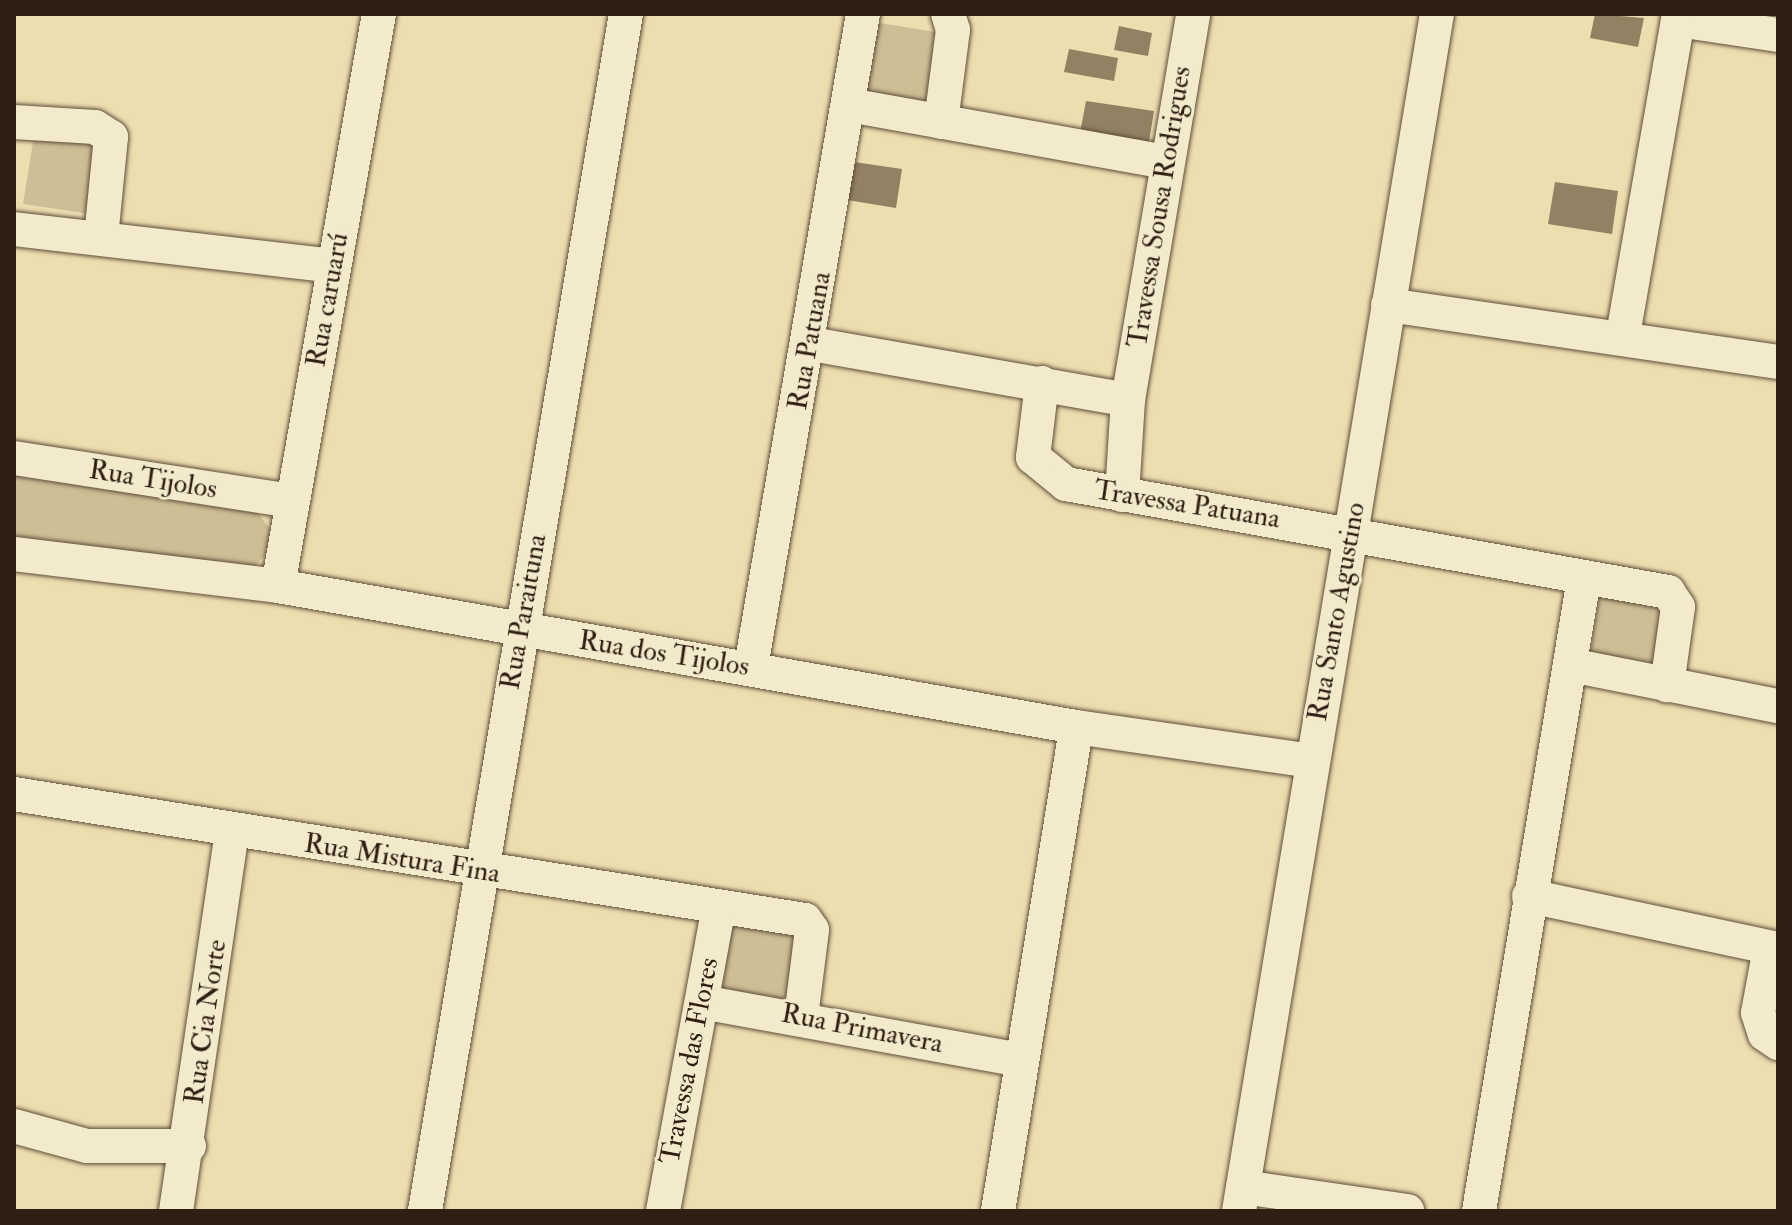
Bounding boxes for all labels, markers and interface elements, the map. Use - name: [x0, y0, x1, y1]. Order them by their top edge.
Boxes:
- street label: Travessa Sousa Rodrigues: [1121, 64, 1199, 350]
- street label: Rua caruarú: [300, 230, 356, 370]
- street label: Rua Patuana: [781, 269, 839, 413]
- street label: Rua Tijolos: [86, 453, 220, 507]
- street label: Travessa Patuana: [1092, 474, 1282, 536]
- street label: Rua Santo Agustino: [1301, 500, 1373, 724]
- street label: Rua Paraituna: [494, 531, 554, 693]
- street label: Rua dos Tijolos: [576, 624, 752, 684]
- street label: Rua Mistura Fina: [302, 827, 502, 891]
- street label: Rua Cia Norte: [178, 938, 234, 1106]
- street label: Travessa das Flores: [653, 955, 727, 1167]
- street label: Rua Primavera: [778, 997, 946, 1061]

